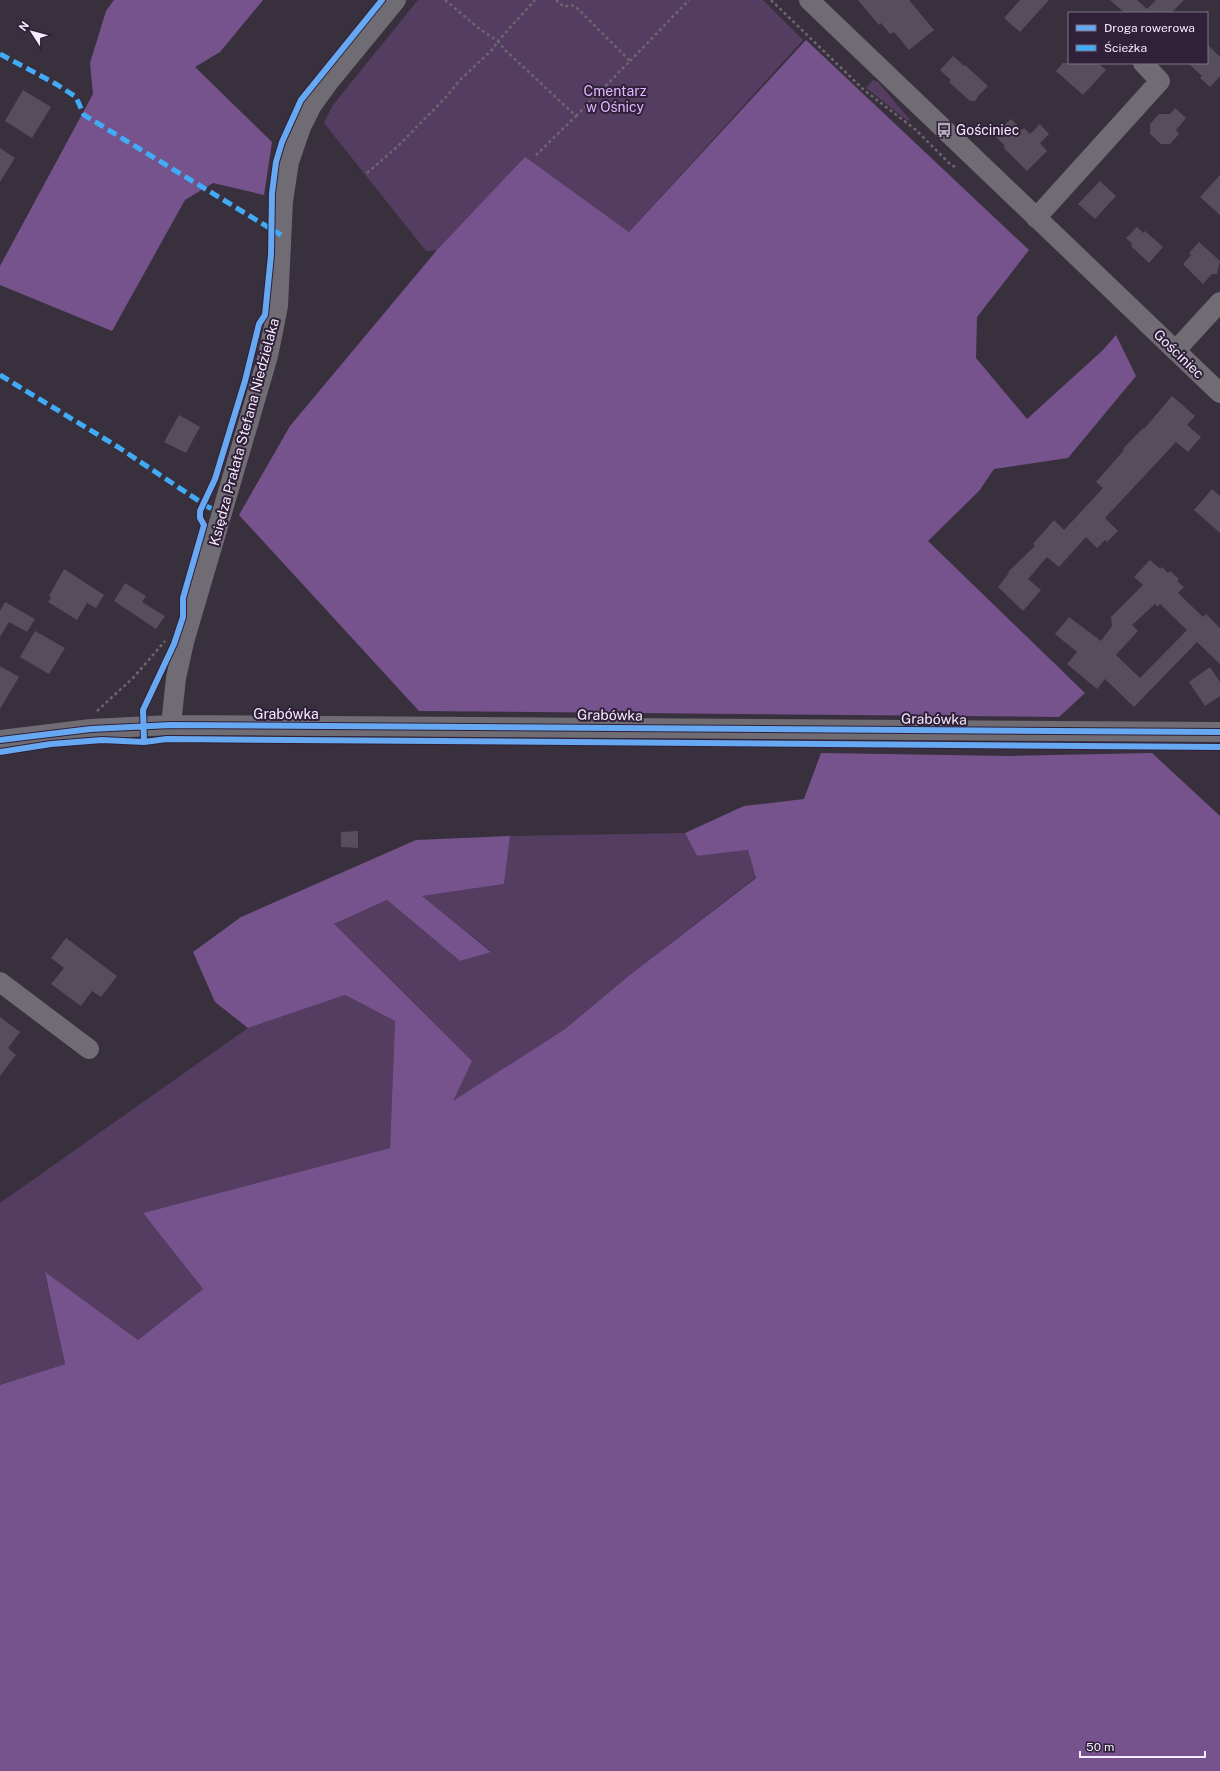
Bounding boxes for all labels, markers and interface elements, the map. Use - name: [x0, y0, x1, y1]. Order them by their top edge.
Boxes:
- north arrow: [12, 12, 52, 52]
- legend: [1068, 12, 1208, 64]
- text: N: [17, 19, 31, 33]
- text: Droga rowerowa: [1104, 21, 1195, 35]
- text: Ścieżka: [1104, 41, 1147, 55]
- park label: Cmentarz w Ośnicy: [584, 83, 647, 115]
- bus stop icon: Gościniec: [935, 121, 953, 139]
- place label: Gościniec: [956, 122, 1019, 138]
- street label: Księdza Prałata Stefana Niedzielaka: [206, 316, 282, 548]
- street label: Gościniec: [1151, 326, 1207, 382]
- street label: Grabówka: [253, 706, 319, 722]
- street label: Grabówka: [577, 706, 643, 724]
- street label: Grabówka: [901, 710, 967, 728]
- scale bar: [1080, 1733, 1205, 1759]
- text: 50 m: [1086, 1740, 1114, 1754]

